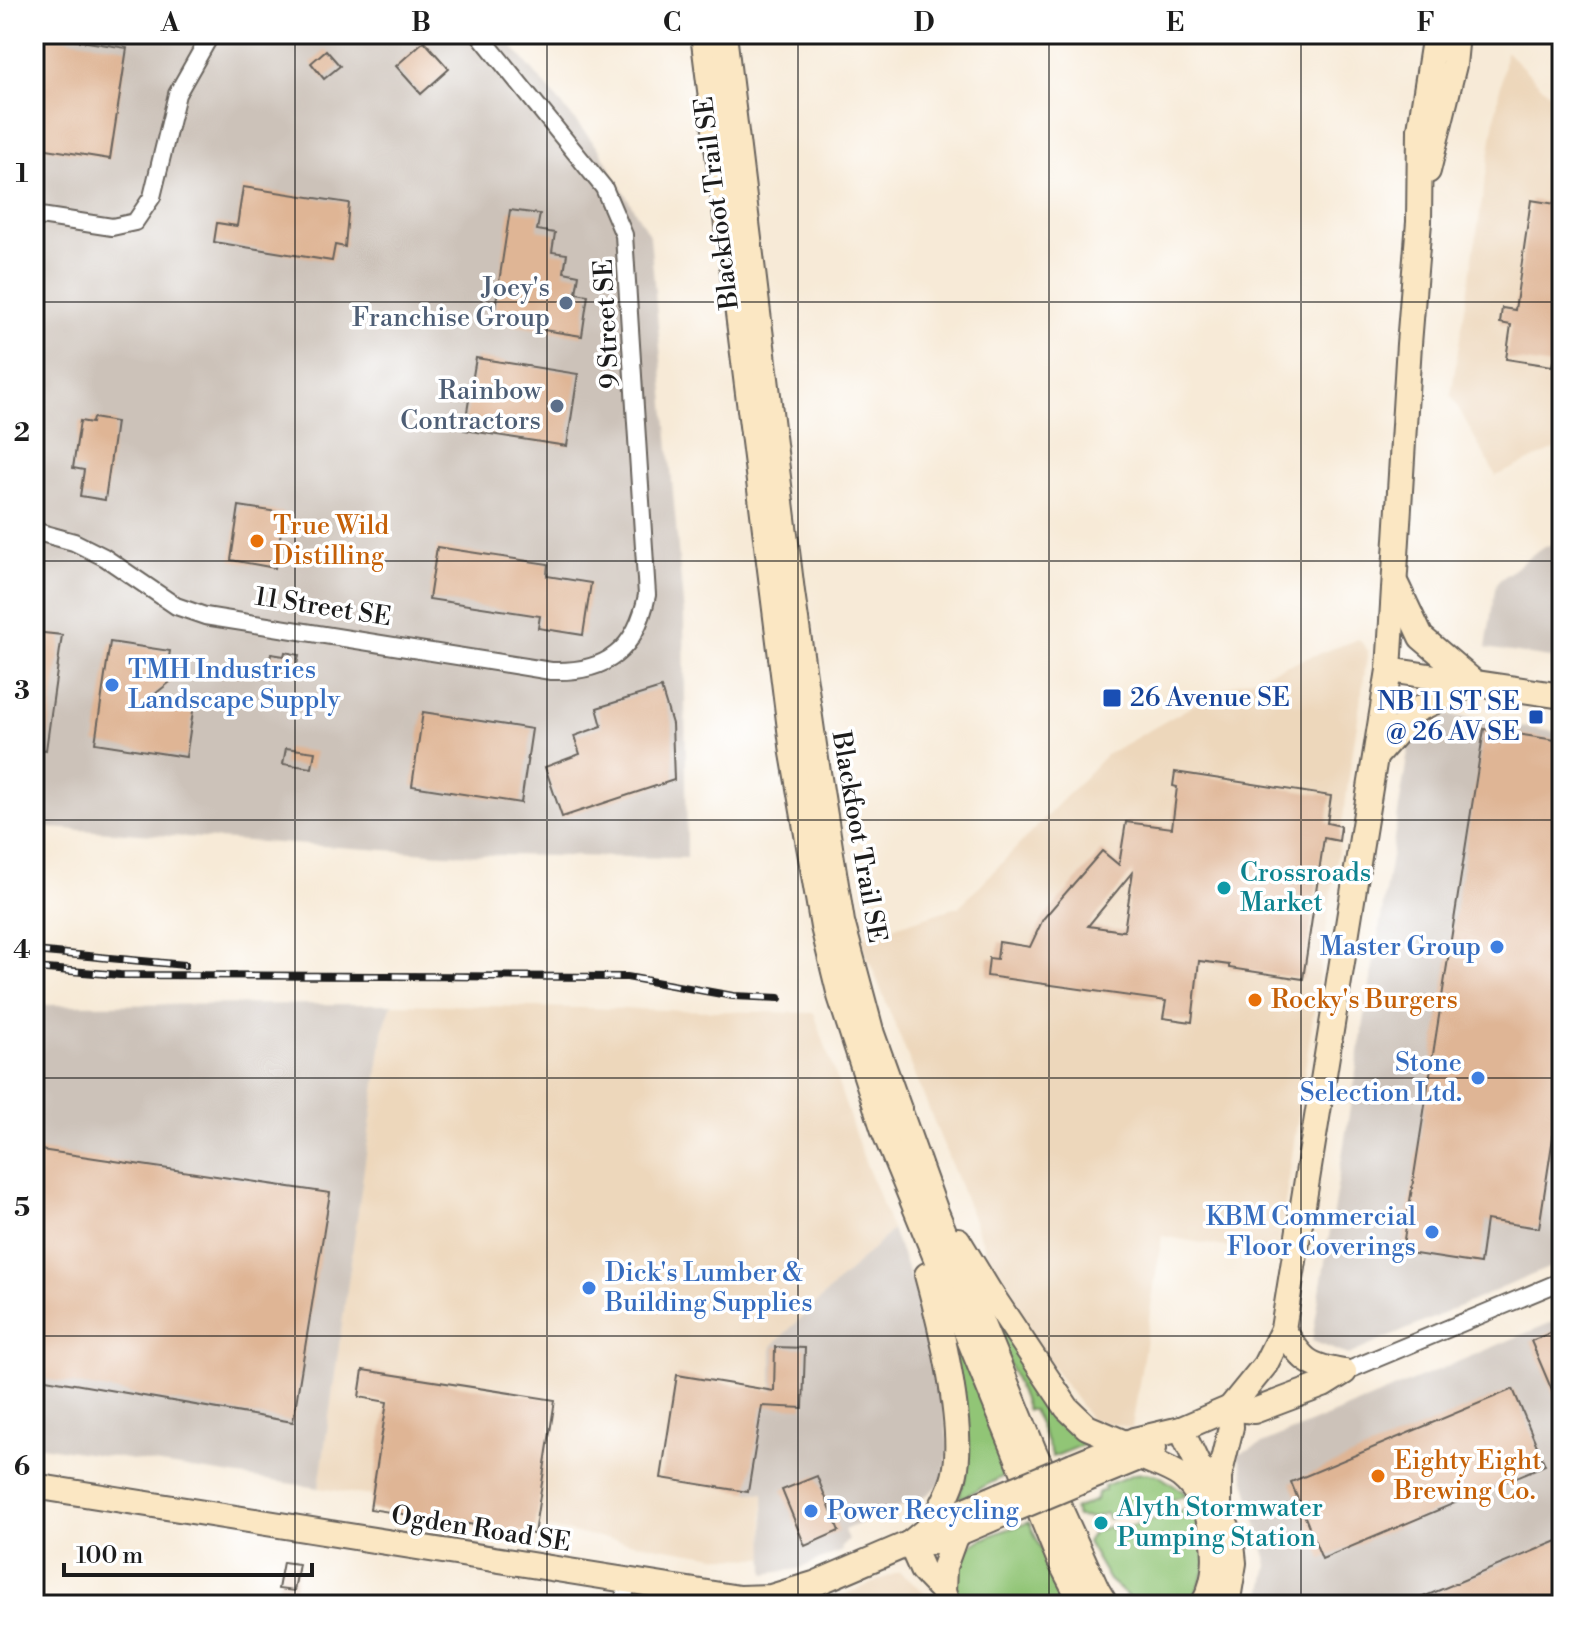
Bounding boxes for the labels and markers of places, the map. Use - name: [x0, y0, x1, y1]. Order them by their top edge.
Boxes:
- place label: Joey's Franchise Group: [352, 272, 550, 334]
- marker: Joey's Franchise Group: [557, 294, 575, 312]
- place label: Rainbow Contractors: [400, 375, 542, 437]
- marker: Rainbow Contractors: [548, 397, 566, 415]
- place label: True Wild Distilling: [273, 510, 389, 572]
- marker: True Wild Distilling: [248, 532, 266, 550]
- place label: TMH Industries Landscape Supply: [128, 654, 340, 716]
- marker: TMH Industries Landscape Supply: [103, 676, 121, 694]
- place label: 26 Avenue SE: [1130, 682, 1290, 714]
- place label: NB 11 ST SE @ 26 AV SE: [1377, 686, 1520, 748]
- marker: 26 Avenue SE: [1101, 687, 1123, 709]
- marker: NB 11 ST SE @ 26 AV SE: [1527, 708, 1545, 726]
- place label: Crossroads Market: [1240, 857, 1371, 919]
- marker: Crossroads Market: [1215, 879, 1233, 897]
- place label: Master Group: [1320, 931, 1481, 963]
- marker: Master Group: [1488, 938, 1506, 956]
- place label: Rocky's Burgers: [1271, 984, 1458, 1016]
- marker: Rocky's Burgers: [1246, 991, 1264, 1009]
- place label: Stone Selection Ltd.: [1300, 1047, 1462, 1109]
- marker: Stone Selection Ltd.: [1469, 1069, 1487, 1087]
- place label: KBM Commercial Floor Coverings: [1206, 1201, 1416, 1263]
- marker: KBM Commercial Floor Coverings: [1423, 1223, 1441, 1241]
- place label: Dick's Lumber & Building Supplies: [604, 1257, 813, 1319]
- marker: Dick's Lumber & Building Supplies: [580, 1279, 598, 1297]
- place label: Eighty Eight Brewing Co.: [1393, 1445, 1541, 1507]
- marker: Eighty Eight Brewing Co.: [1369, 1467, 1387, 1485]
- place label: Alyth Stormwater Pumping Station: [1116, 1492, 1323, 1554]
- place label: Power Recycling: [827, 1495, 1019, 1527]
- marker: Power Recycling: [802, 1502, 820, 1520]
- marker: Alyth Stormwater Pumping Station: [1092, 1514, 1110, 1532]

